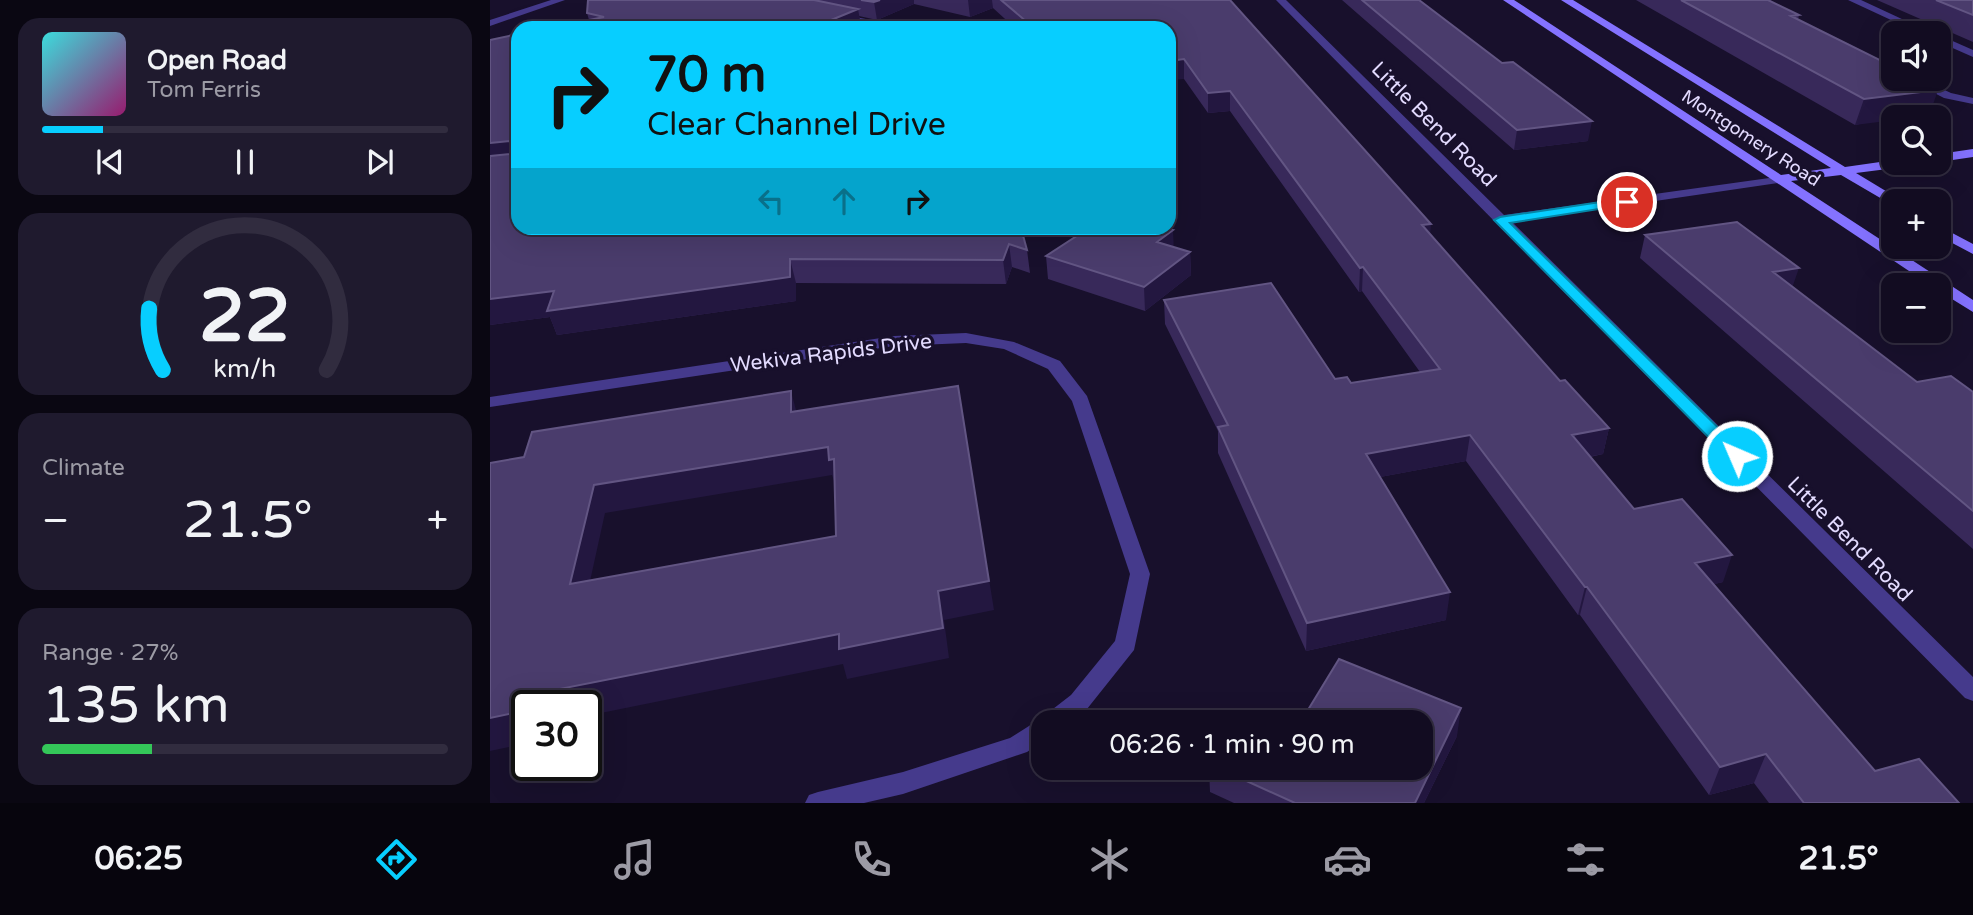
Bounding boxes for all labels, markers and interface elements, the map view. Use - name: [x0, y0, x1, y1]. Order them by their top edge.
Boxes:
- map controls: [1881, 21, 1951, 343]
- button: sound: [1881, 21, 1951, 91]
- text: Open Road: [147, 45, 287, 76]
- text: 70 m: [647, 46, 766, 105]
- icon: right: [532, 49, 623, 140]
- street label: Little Bend Road: [1366, 57, 1501, 192]
- text: Tom Ferris: [147, 76, 261, 104]
- street label: Montgomery Road: [1677, 85, 1825, 191]
- button: search: [1881, 105, 1951, 175]
- text: Clear Channel Drive: [647, 106, 946, 144]
- icon: previous: [91, 143, 129, 181]
- icon: pause: [226, 143, 264, 181]
- icon: next: [361, 143, 399, 181]
- pin: [1597, 172, 1657, 232]
- icon: left: [752, 182, 790, 220]
- icon: ahead: [825, 182, 863, 220]
- icon: right: [898, 182, 936, 220]
- icon: arrive: [1608, 183, 1646, 221]
- button: +: [1881, 189, 1951, 259]
- text: 22: [199, 273, 291, 361]
- button: −: [1881, 273, 1951, 343]
- street label: Wekiva Rapids Drive: [729, 329, 933, 378]
- text: km/h: [214, 354, 276, 384]
- position arrow: [1700, 419, 1774, 493]
- text: Climate: [42, 454, 125, 482]
- street label: Little Bend Road: [1782, 472, 1917, 607]
- text: 21.5°: [183, 489, 313, 552]
- text: −: [42, 498, 69, 544]
- text: +: [427, 498, 448, 544]
- text: Range · 27%: [42, 639, 178, 667]
- text: 135 km: [42, 674, 230, 737]
- speed limit sign: 30: [511, 690, 602, 781]
- text: 06:26 · 1 min · 90 m: [1109, 729, 1355, 760]
- icon: directions: [372, 835, 421, 884]
- icon: music: [610, 835, 659, 884]
- icon: phone: [847, 835, 896, 884]
- icon: climate: [1085, 835, 1134, 884]
- icon: car: [1323, 835, 1372, 884]
- icon: filters: [1561, 835, 1610, 884]
- text: 06:25: [94, 840, 183, 878]
- text: 21.5°: [1798, 840, 1879, 878]

